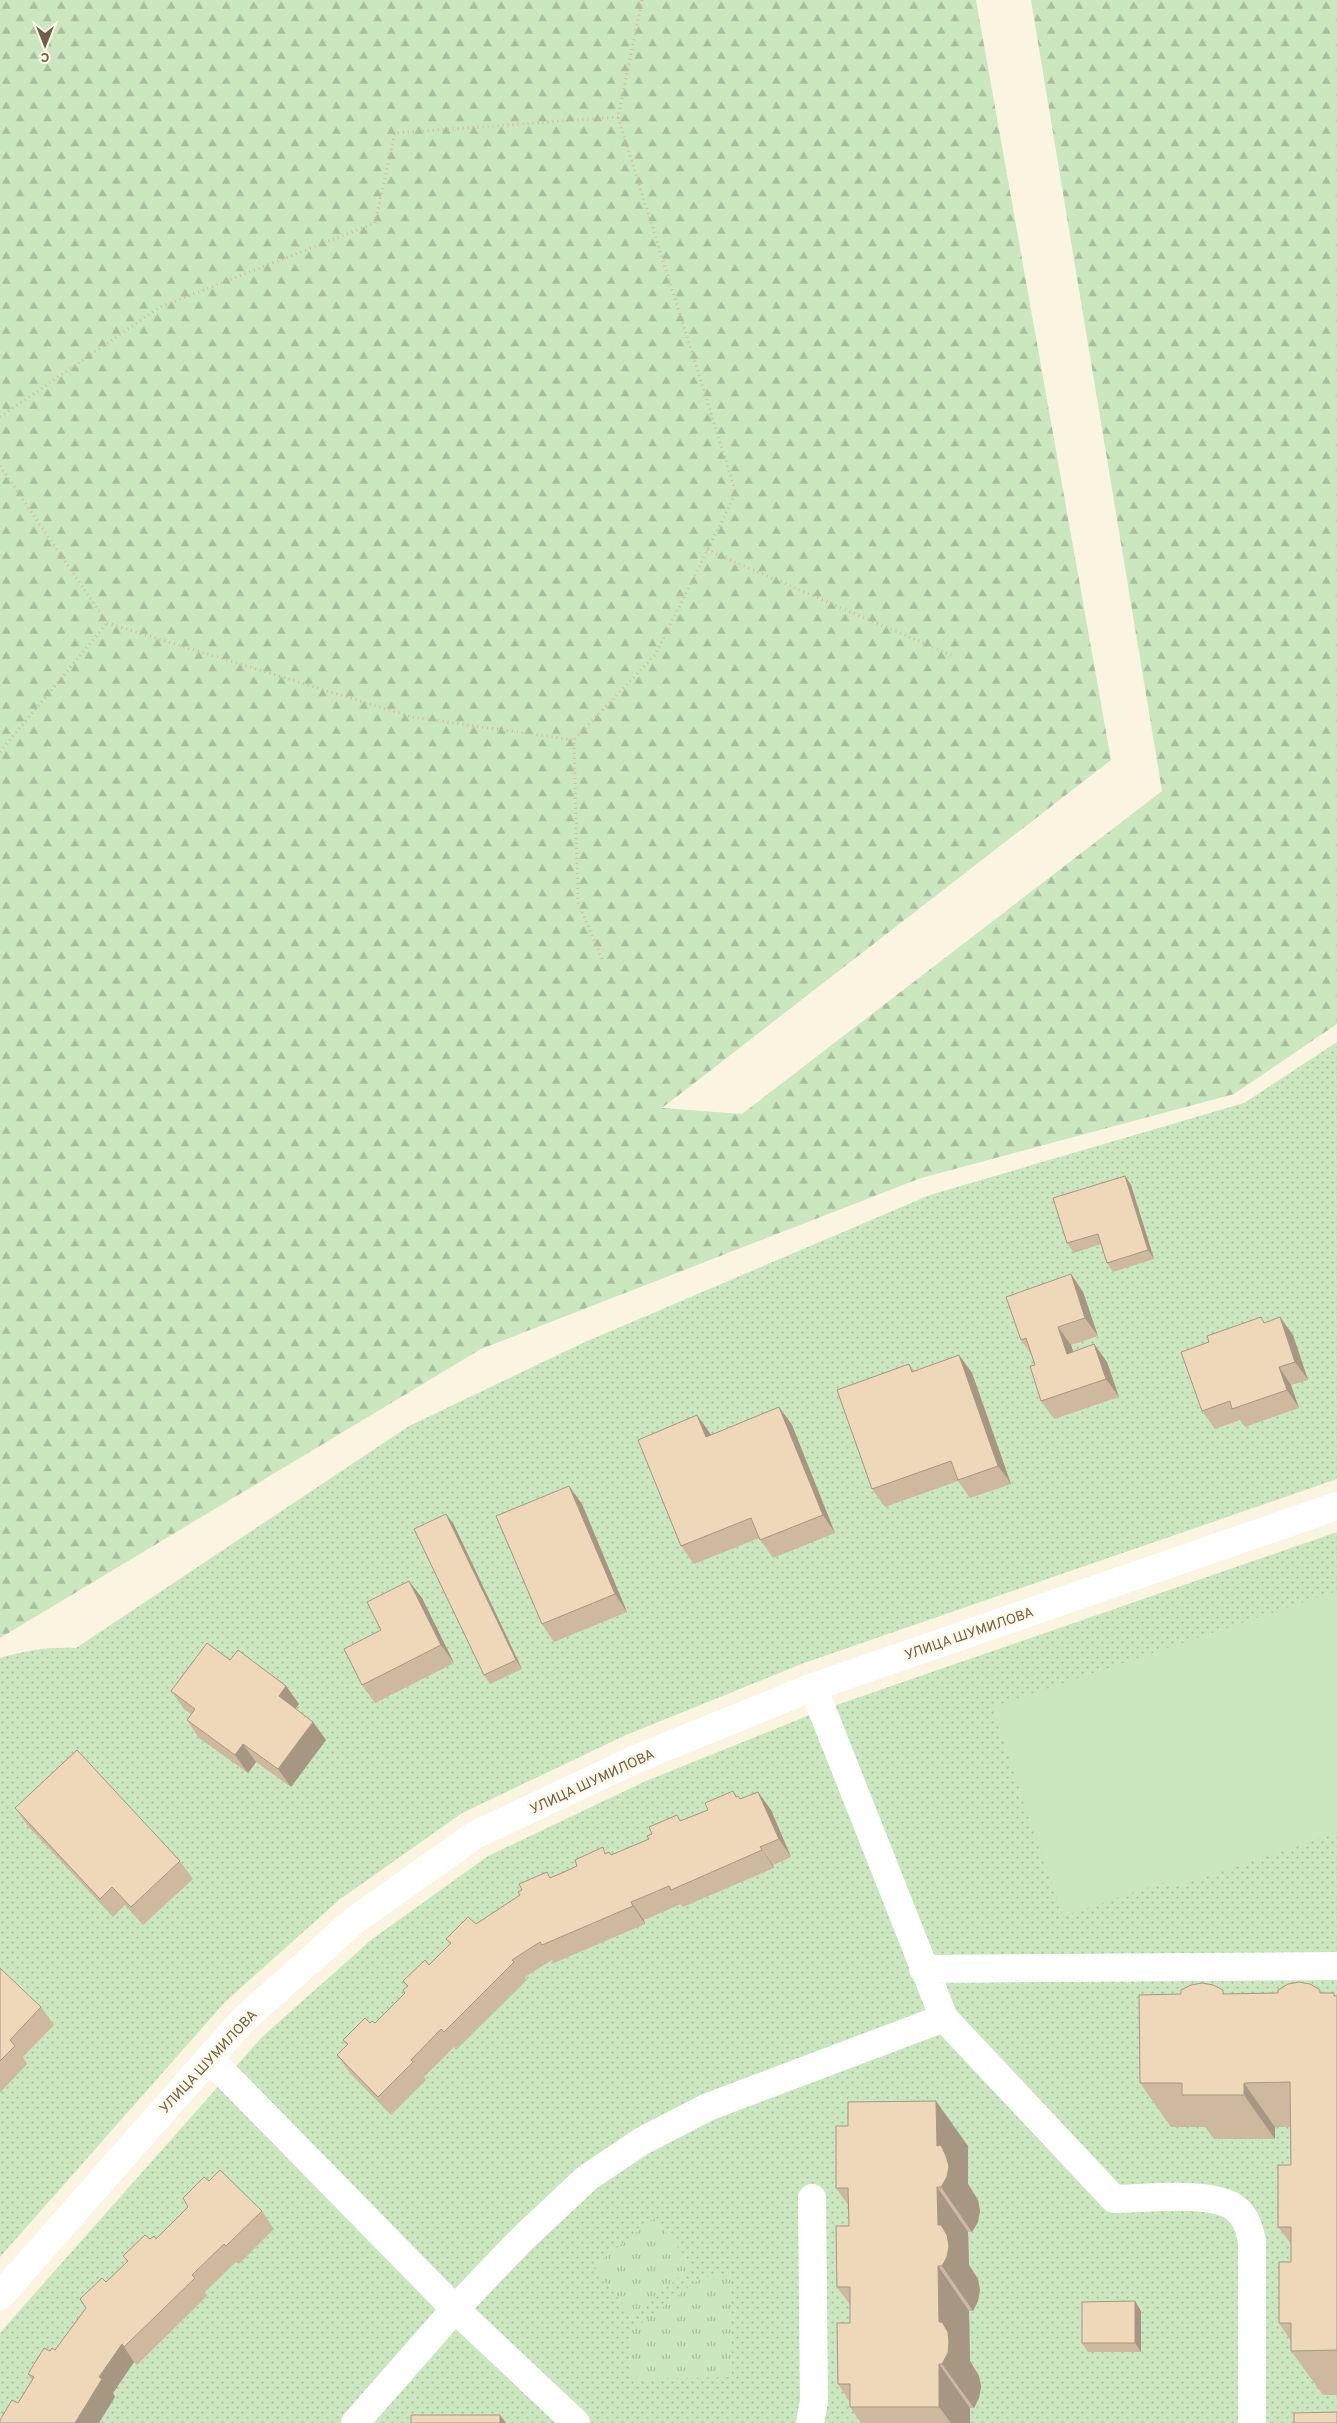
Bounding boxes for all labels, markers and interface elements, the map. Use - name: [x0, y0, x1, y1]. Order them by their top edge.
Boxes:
- north arrow: [20, 20, 70, 70]
- text: С: [40, 48, 49, 65]
- street label: УЛИЦА ШУМИЛОВА: [903, 1604, 1036, 1664]
- street label: УЛИЦА ШУМИЛОВА: [528, 1746, 658, 1819]
- street label: УЛИЦА ШУМИЛОВА: [157, 2007, 261, 2117]

